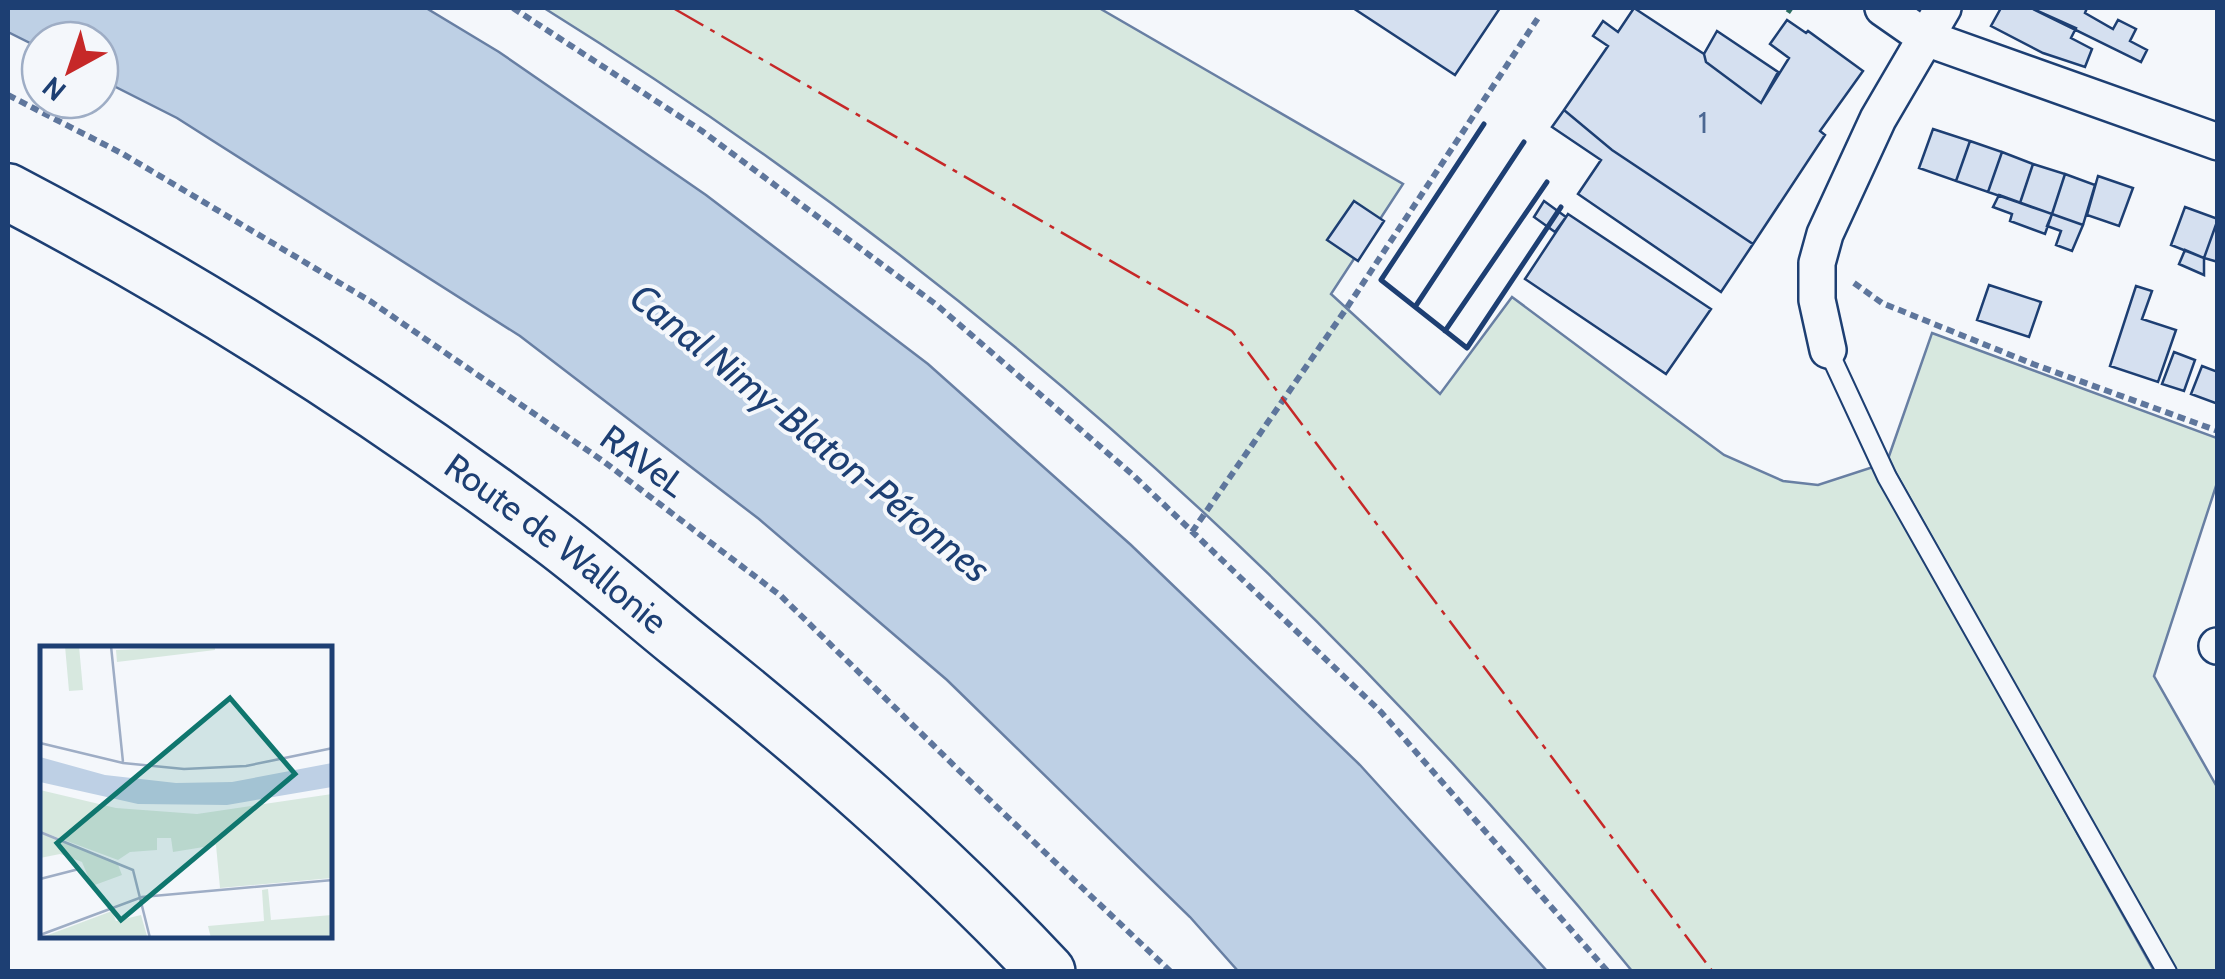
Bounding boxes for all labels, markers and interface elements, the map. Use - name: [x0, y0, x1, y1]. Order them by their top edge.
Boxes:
- north arrow: [20, 20, 120, 120]
- text: N: [35, 70, 72, 109]
- house number: 1: [1698, 104, 1708, 141]
- water label: Canal Nimy-Blaton-Péronnes: [621, 273, 1000, 592]
- street label: RAVeL: [592, 415, 695, 506]
- street label: Route de Wallonie: [437, 444, 676, 643]
- inset map: [40, 646, 332, 939]

